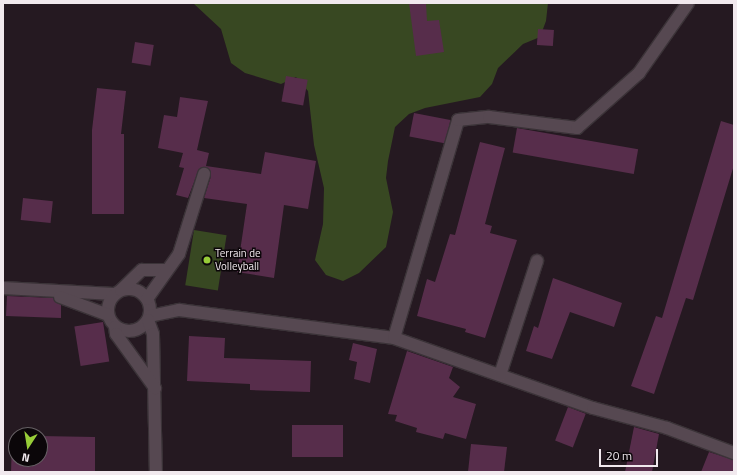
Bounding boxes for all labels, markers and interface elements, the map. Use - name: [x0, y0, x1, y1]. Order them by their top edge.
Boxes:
- place label: Terrain de Volleyball: [215, 247, 261, 273]
- marker: Terrain de Volleyball: [202, 255, 212, 265]
- north arrow: [8, 427, 48, 467]
- scale bar: [601, 441, 660, 467]
- text: 20 m: [606, 446, 632, 465]
- text: N: [20, 449, 31, 466]

